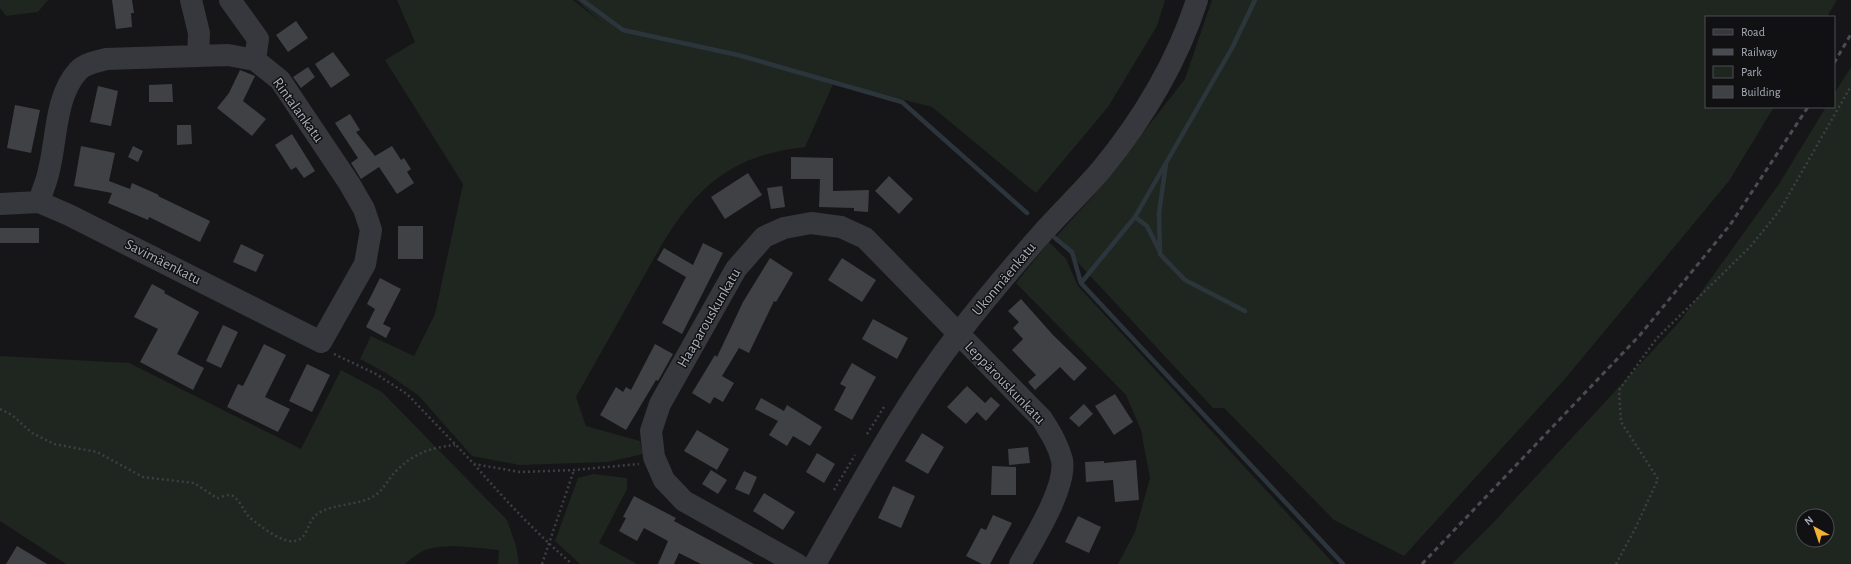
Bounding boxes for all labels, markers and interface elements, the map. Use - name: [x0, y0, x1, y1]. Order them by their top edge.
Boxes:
- legend: [1705, 16, 1835, 108]
- text: Road: [1741, 26, 1765, 38]
- text: Railway: [1741, 46, 1777, 59]
- text: Park: [1741, 66, 1762, 78]
- street label: Rintalankatu: [270, 75, 326, 145]
- text: Building: [1741, 86, 1781, 98]
- street label: Savimäenkatu: [123, 236, 204, 288]
- street label: Ukonmäenkatu: [969, 239, 1039, 318]
- street label: Haaparouskunkatu: [675, 266, 744, 370]
- street label: Leppärouskunkatu: [962, 339, 1048, 427]
- north arrow: [1795, 508, 1835, 548]
- text: N: [1802, 514, 1815, 527]

